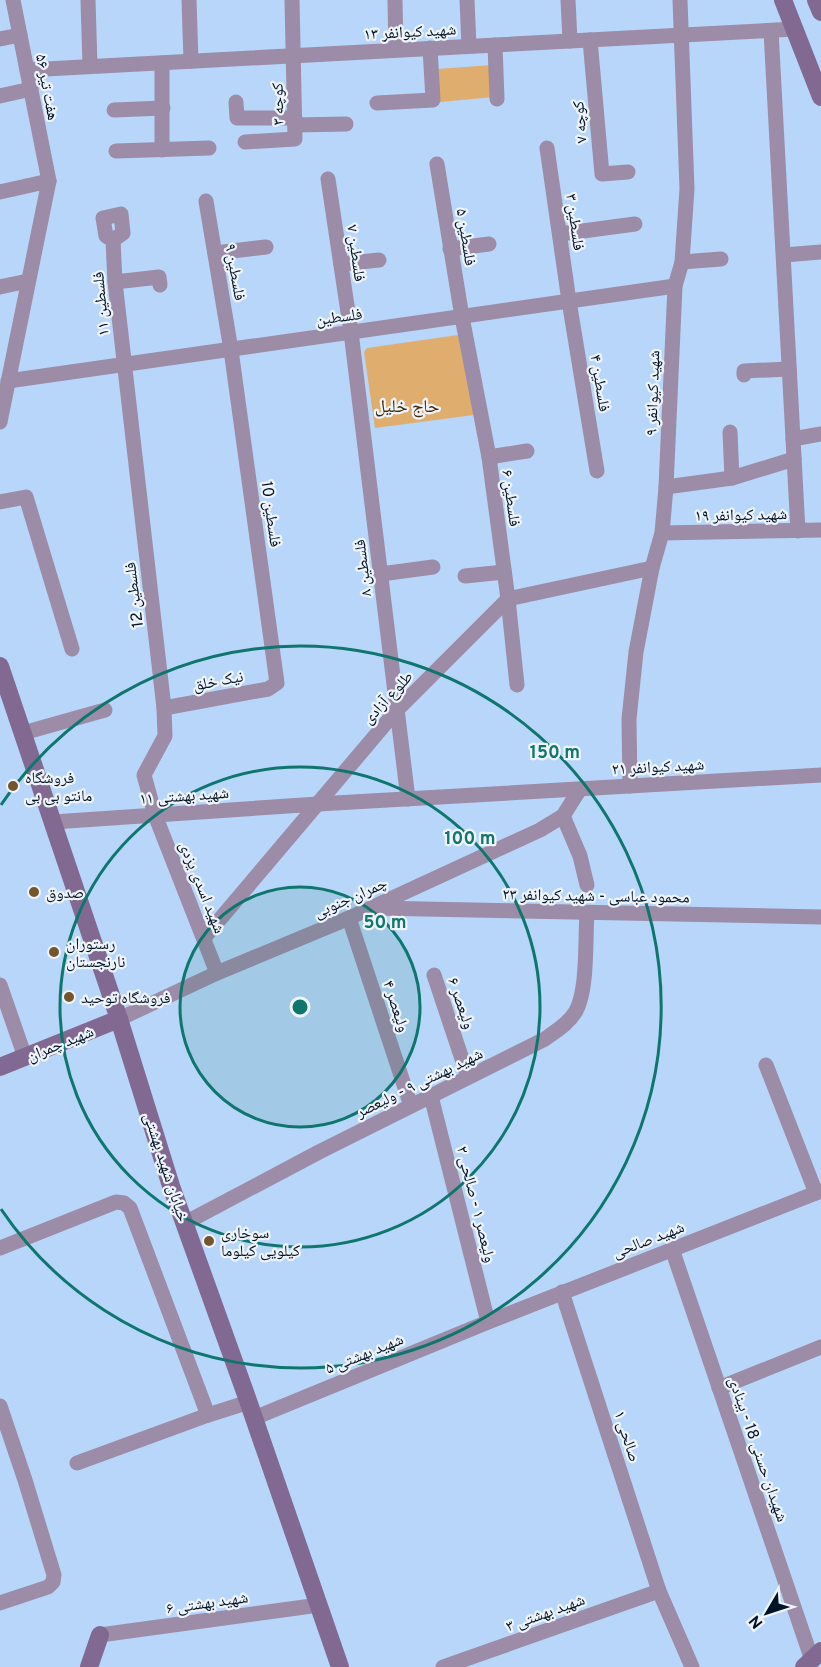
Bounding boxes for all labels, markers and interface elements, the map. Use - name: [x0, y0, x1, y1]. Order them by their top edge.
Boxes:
- street label: شهید کیوانفر ۱۳: [363, 21, 457, 45]
- street label: هفت تیر ۵۶: [30, 53, 62, 122]
- street label: کوچه ۳: [269, 82, 289, 125]
- street label: کوچه ۷: [569, 99, 593, 144]
- street label: فلسطین ۳: [560, 192, 588, 252]
- street label: فلسطین ۵: [451, 207, 479, 267]
- street label: فلسطین ۷: [341, 223, 369, 283]
- street label: فلسطین ۹: [219, 242, 249, 302]
- street label: فلسطین ۱۱: [89, 271, 115, 337]
- street label: فلسطین: [315, 305, 364, 331]
- street label: شهید کیوانفر ۹: [643, 350, 665, 436]
- street label: فلسطین ۴: [585, 353, 613, 413]
- district label: حاج خلیل: [375, 396, 439, 419]
- street label: فلسطین ۶: [496, 468, 524, 528]
- street label: فلسطین 10: [255, 480, 285, 549]
- street label: شهید کیوانفر ۱۹: [695, 505, 788, 527]
- street label: فلسطین ۸: [351, 538, 377, 597]
- street label: فلسطین 12: [121, 561, 149, 629]
- street label: نیک خلق: [192, 667, 245, 697]
- street label: طلوع آزادی: [359, 668, 418, 729]
- text: 150 m: [530, 742, 580, 765]
- street label: شهید کیوانفر ۲۱: [611, 756, 705, 780]
- place label: فروشگاه مانتو بی بی: [25, 769, 92, 807]
- marker: فروشگاه مانتو بی بی: [6, 779, 20, 793]
- street label: شهید بهشتی ۱۱: [139, 784, 230, 810]
- text: 100 m: [444, 828, 496, 851]
- street label: شهید اسدی یزدی: [174, 839, 229, 937]
- street label: چمران جنوبی: [311, 874, 390, 924]
- place label: صدوق: [46, 884, 84, 904]
- marker: صدوق: [27, 885, 41, 899]
- street label: محمود عباسی - شهید کیوانفر ۲۳: [502, 885, 690, 909]
- text: 50 m: [363, 912, 407, 935]
- place label: رستوران نارنجستان: [66, 935, 125, 973]
- marker: رستوران نارنجستان: [47, 945, 61, 959]
- street label: ولیعصر ۶: [442, 975, 478, 1032]
- street label: ولیعصر ۴: [377, 978, 413, 1035]
- place label: فروشگاه توحید: [81, 989, 170, 1009]
- marker: فروشگاه توحید: [62, 990, 76, 1004]
- centre of rings: [290, 997, 310, 1017]
- street label: شهید چمران: [24, 1022, 97, 1067]
- street label: شهید بهشتی ۹ - ولیعصر: [352, 1044, 487, 1124]
- street label: خیابان شهید بهشتی: [138, 1111, 192, 1225]
- street label: ولیعصر ۱ - صالحی ۲: [451, 1144, 499, 1265]
- street label: شهید صالحی: [610, 1218, 687, 1264]
- place label: سوخاری کیلویی کیلوما: [221, 1224, 301, 1262]
- marker: سوخاری کیلویی کیلوما: [202, 1234, 216, 1248]
- street label: شهید بهشتی ۵: [323, 1330, 407, 1380]
- street label: شهیدان حسنی 18 - بینادی: [723, 1374, 791, 1525]
- street label: صالحی ۱: [608, 1409, 644, 1465]
- north arrow: [737, 1583, 797, 1643]
- street label: شهید بهشتی ۶: [165, 1588, 250, 1620]
- street label: شهید بهشتی ۳: [503, 1590, 588, 1637]
- text: N: [746, 1610, 768, 1632]

